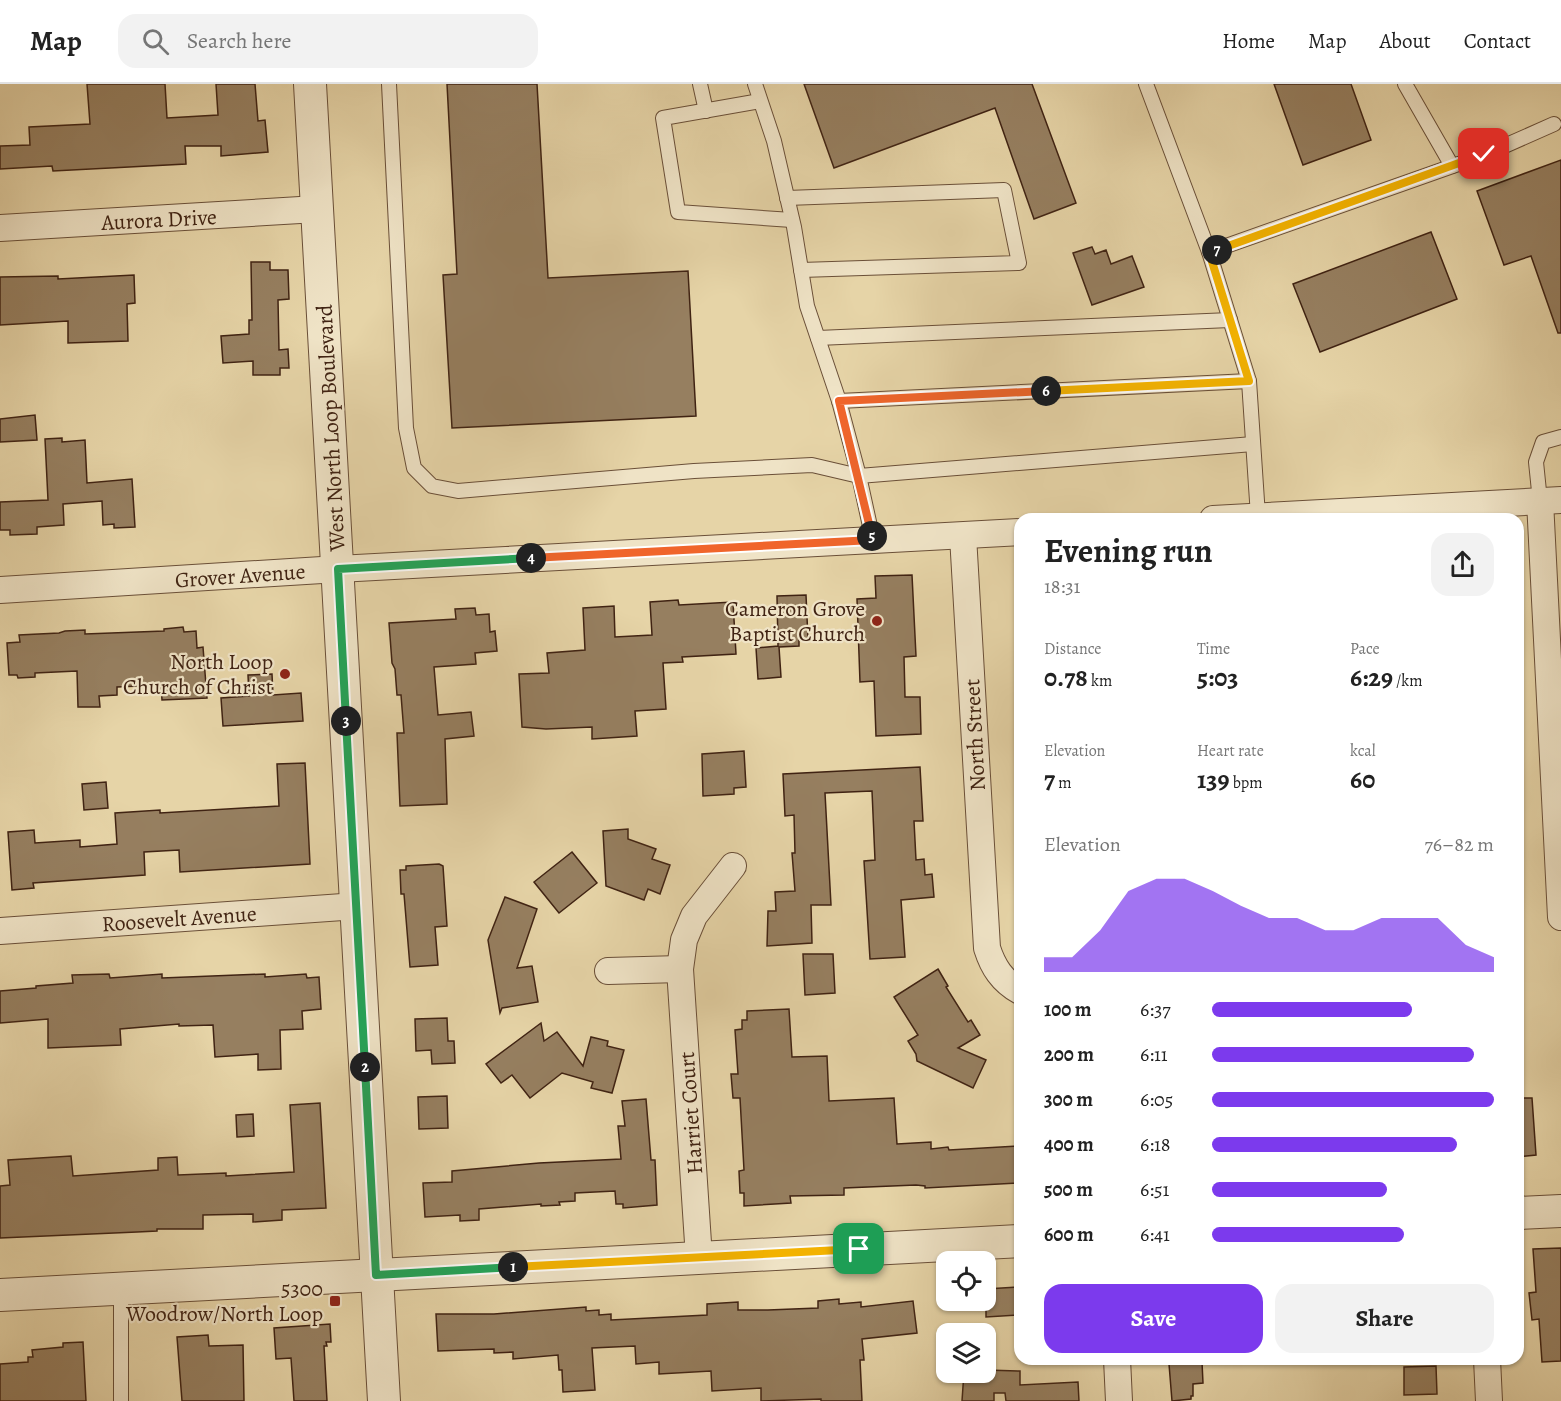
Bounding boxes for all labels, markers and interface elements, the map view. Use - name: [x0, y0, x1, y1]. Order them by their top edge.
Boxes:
- search box: [118, 14, 538, 68]
- text: Map: [30, 22, 82, 60]
- icon: search: [139, 25, 172, 58]
- text: Search here: [187, 26, 291, 56]
- text: Home: [1222, 27, 1275, 55]
- text: Map: [1308, 27, 1346, 55]
- text: About: [1379, 27, 1431, 55]
- text: Contact: [1464, 27, 1531, 55]
- pin: [1458, 128, 1509, 179]
- icon: check: [1467, 137, 1500, 170]
- street label: Aurora Drive: [100, 202, 218, 238]
- pin: 7: [1202, 235, 1232, 265]
- text: 7: [1214, 239, 1220, 261]
- street label: West North Loop Boulevard: [310, 304, 352, 553]
- pin: 6: [1031, 376, 1061, 406]
- text: 6: [1042, 380, 1050, 402]
- pin: 5: [857, 521, 887, 551]
- text: 5: [869, 525, 875, 547]
- text: Evening run: [1044, 528, 1213, 573]
- button: share: [1431, 533, 1494, 596]
- pin: 4: [516, 543, 546, 573]
- text: 4: [527, 547, 535, 569]
- street label: Grover Avenue: [174, 556, 306, 596]
- text: 18:31: [1044, 573, 1080, 600]
- place label: Cameron Grove Baptist Church: [725, 594, 865, 649]
- marker: Cameron Grove Baptist Church: [870, 614, 884, 628]
- text: Distance: [1044, 638, 1101, 660]
- text: Time: [1197, 638, 1230, 660]
- text: Pace: [1350, 638, 1380, 660]
- place label: North Loop Church of Christ: [123, 647, 273, 702]
- text: 0.78: [1044, 660, 1088, 695]
- text: 5:03: [1197, 660, 1239, 695]
- text: 6:29: [1350, 660, 1393, 695]
- marker: North Loop Church of Christ: [278, 667, 292, 681]
- text: km: [1088, 670, 1112, 692]
- text: /km: [1393, 670, 1423, 692]
- street label: North Street: [957, 678, 993, 792]
- pin: 3: [331, 706, 361, 736]
- text: 3: [343, 710, 349, 732]
- text: Elevation: [1044, 740, 1105, 762]
- text: Heart rate: [1197, 740, 1264, 762]
- text: kcal: [1350, 740, 1376, 762]
- text: 7: [1044, 762, 1055, 797]
- text: 139: [1197, 762, 1230, 797]
- text: 60: [1350, 762, 1375, 797]
- text: m: [1055, 772, 1072, 794]
- text: bpm: [1230, 772, 1263, 794]
- text: Elevation: [1044, 831, 1121, 858]
- text: 76–82 m: [1424, 831, 1494, 858]
- street label: Roosevelt Avenue: [101, 899, 258, 939]
- text: 100 m: [1044, 996, 1092, 1023]
- text: 6:37: [1140, 996, 1171, 1023]
- text: 200 m: [1044, 1041, 1094, 1068]
- text: 6:11: [1140, 1041, 1168, 1068]
- street label: Harriet Court: [672, 1051, 710, 1175]
- pin: 2: [350, 1052, 380, 1082]
- text: 2: [361, 1056, 369, 1078]
- text: 300 m: [1044, 1086, 1093, 1113]
- text: 6:05: [1140, 1086, 1173, 1113]
- text: 400 m: [1044, 1131, 1094, 1158]
- text: 6:18: [1140, 1131, 1171, 1158]
- text: 500 m: [1044, 1176, 1093, 1203]
- text: 6:51: [1140, 1176, 1169, 1203]
- text: 600 m: [1044, 1221, 1094, 1248]
- text: 6:41: [1140, 1221, 1170, 1248]
- pin: [833, 1223, 884, 1274]
- icon: arrive: [842, 1232, 875, 1265]
- map controls: [936, 1251, 996, 1383]
- button: locate: [936, 1251, 996, 1311]
- pin: 1: [498, 1252, 528, 1282]
- text: 1: [510, 1256, 516, 1278]
- place label: 5300 Woodrow/North Loop: [125, 1274, 323, 1329]
- button: Save: [1044, 1284, 1263, 1353]
- button: Share: [1275, 1284, 1494, 1353]
- marker: 5300 Woodrow/North Loop: [328, 1294, 342, 1308]
- button: layers: [936, 1323, 996, 1383]

